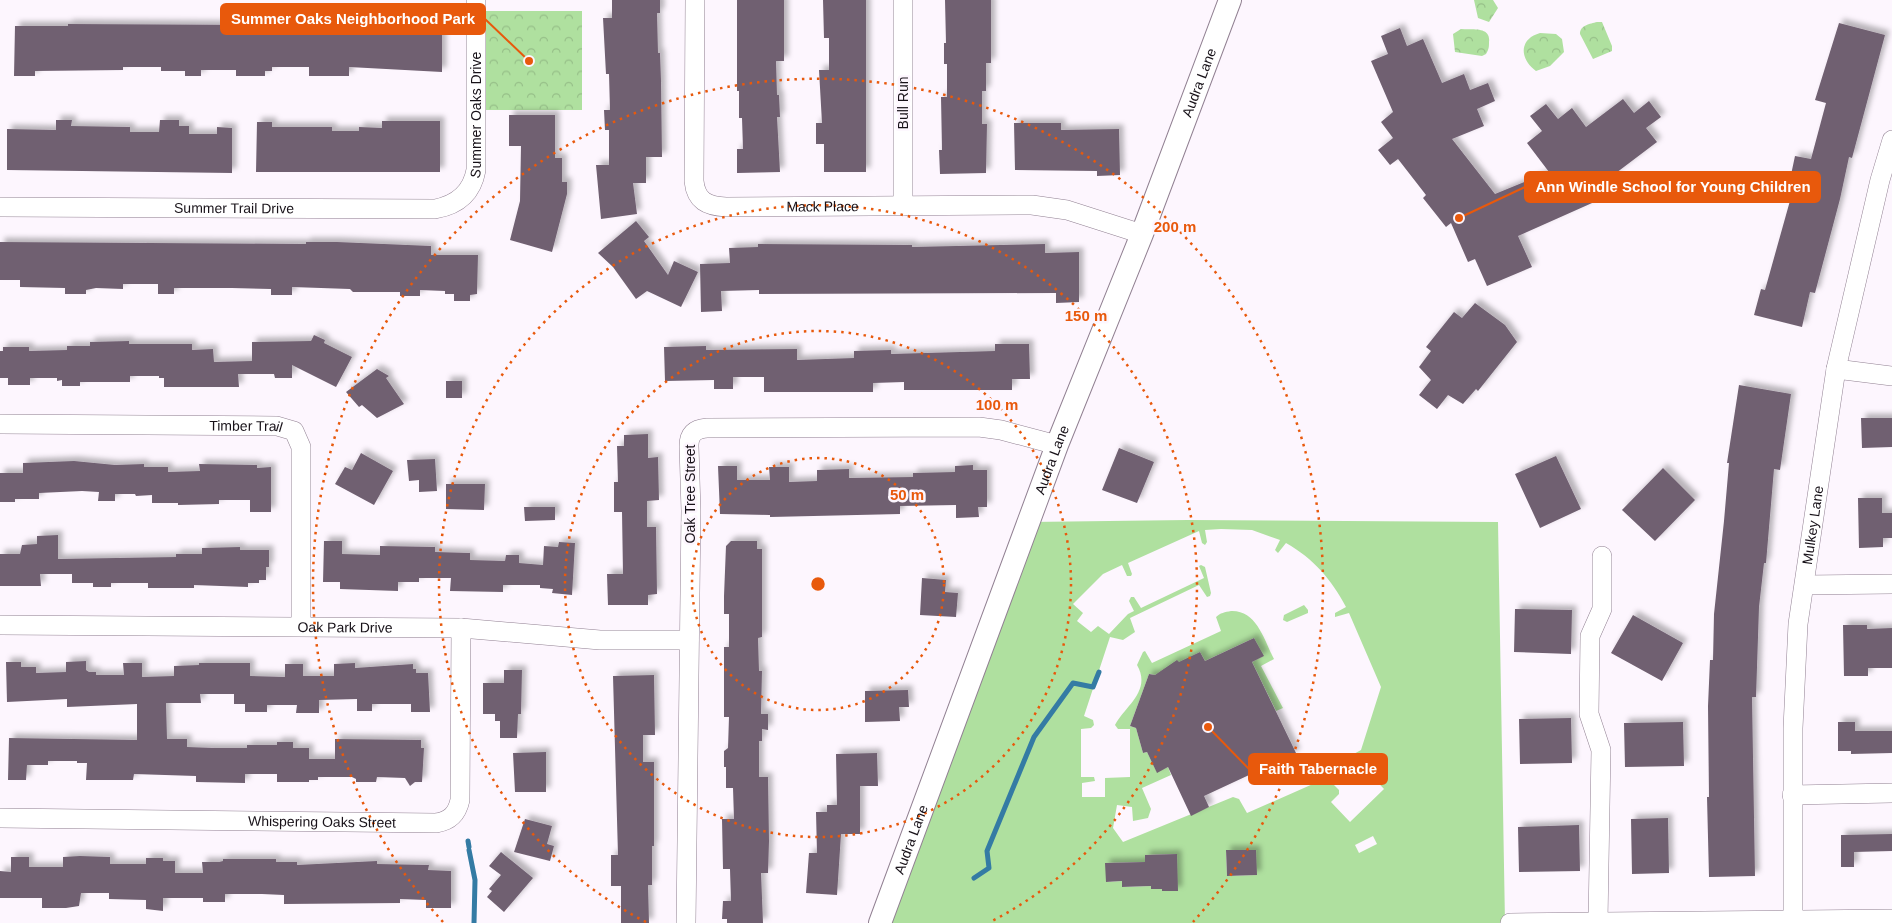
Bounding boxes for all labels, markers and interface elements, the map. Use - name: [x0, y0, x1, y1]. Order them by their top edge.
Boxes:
- callout: Summer Oaks Neighborhood Park: [221, 4, 485, 34]
- text: Summer Oaks Neighborhood Park: [231, 10, 476, 27]
- street label: Audra Lane: [1179, 46, 1219, 119]
- street label: Summer Oaks Drive: [467, 52, 484, 180]
- street label: Bull Run: [895, 77, 911, 129]
- callout: Ann Windle School for Young Children: [1525, 172, 1820, 202]
- text: Ann Windle School for Young Children: [1535, 178, 1811, 195]
- street label: Mack Place: [786, 198, 859, 215]
- street label: Summer Trail Drive: [174, 200, 294, 216]
- text: 200 m: [1154, 218, 1196, 235]
- text: 150 m: [1065, 307, 1107, 324]
- text: 100 m: [976, 396, 1018, 413]
- street label: Timber Trail: [209, 418, 285, 435]
- street label: Audra Lane: [1031, 423, 1072, 497]
- street label: Oak Tree Street: [682, 444, 698, 543]
- street label: Mulkey Lane: [1799, 485, 1827, 566]
- text: 50 m: [890, 486, 924, 503]
- centre of rings: [809, 575, 827, 593]
- street label: Oak Park Drive: [297, 619, 393, 636]
- callout: Faith Tabernacle: [1249, 754, 1387, 784]
- text: Faith Tabernacle: [1259, 760, 1377, 777]
- street label: Audra Lane: [891, 803, 931, 876]
- street label: Whispering Oaks Street: [248, 813, 396, 831]

